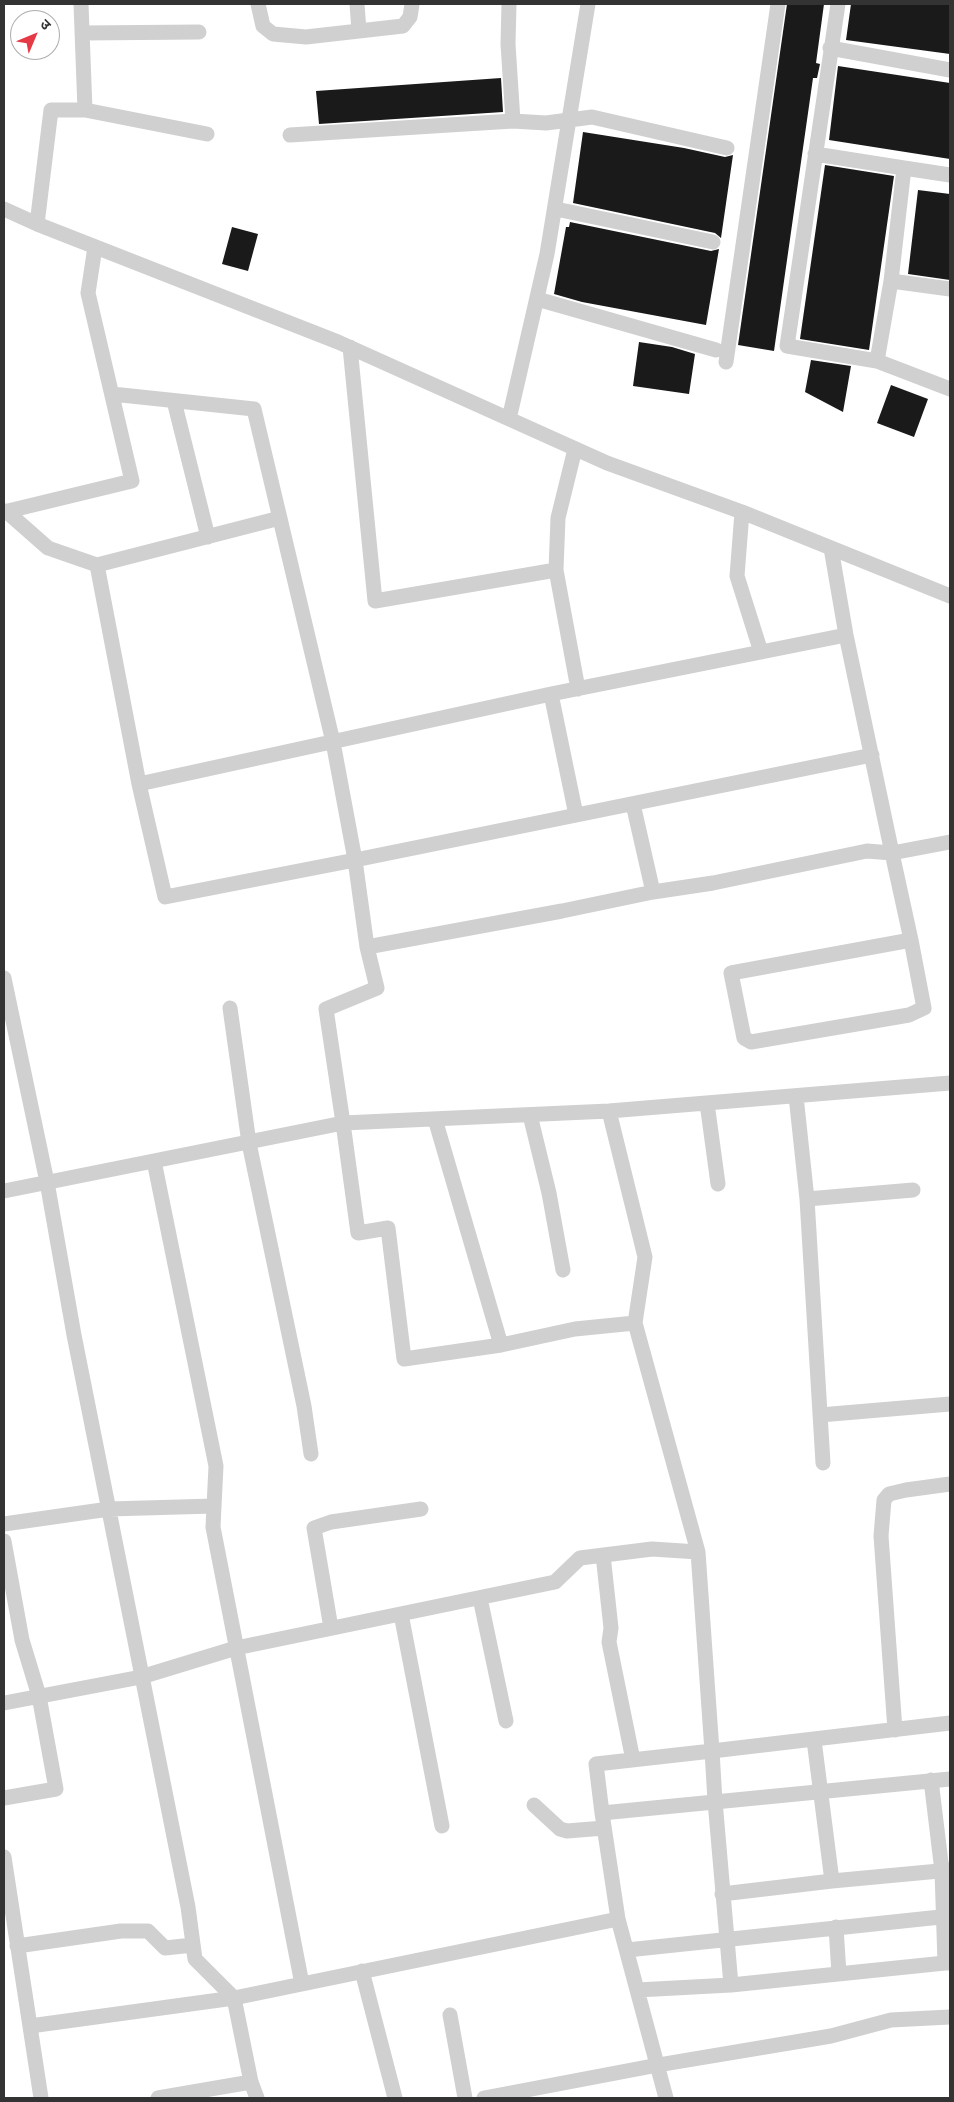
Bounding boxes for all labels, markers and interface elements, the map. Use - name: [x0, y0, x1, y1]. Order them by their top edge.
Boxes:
- north arrow: [10, 10, 60, 60]
- text: उ: [36, 16, 54, 34]

